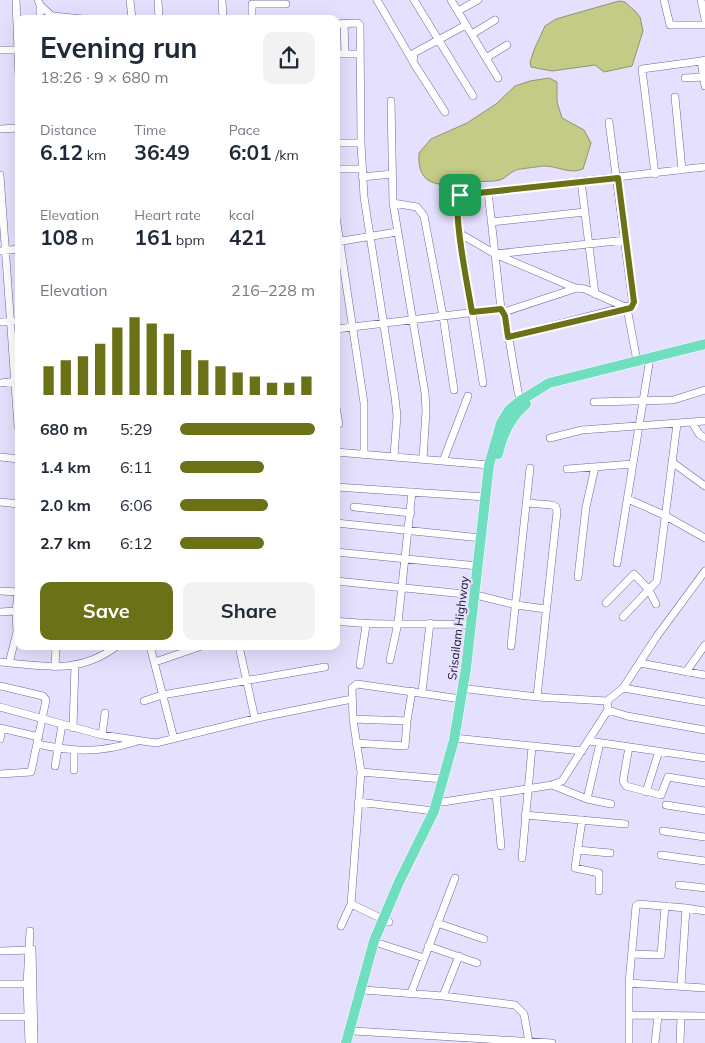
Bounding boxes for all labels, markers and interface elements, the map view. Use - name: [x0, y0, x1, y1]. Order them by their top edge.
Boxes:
- text: Evening run: [40, 30, 197, 65]
- button: share: [263, 32, 315, 84]
- text: 18:26 · 9 × 680 m: [40, 67, 169, 87]
- text: Distance: [40, 121, 97, 139]
- text: Time: [134, 121, 166, 139]
- text: Pace: [229, 121, 260, 139]
- text: 6.12: [40, 139, 83, 165]
- text: 36:49: [134, 139, 190, 165]
- text: 6:01: [229, 139, 272, 165]
- text: km: [83, 146, 106, 164]
- text: /km: [272, 146, 299, 164]
- pin: [439, 174, 481, 216]
- icon: arrive: [446, 181, 474, 209]
- text: Elevation: [40, 206, 99, 224]
- text: Heart rate: [134, 206, 201, 224]
- text: kcal: [229, 206, 254, 224]
- text: 108: [40, 224, 78, 250]
- text: 161: [134, 224, 172, 250]
- text: 421: [229, 224, 266, 250]
- text: m: [78, 231, 94, 249]
- text: bpm: [172, 231, 205, 249]
- text: Elevation: [40, 280, 108, 300]
- text: 216–228 m: [231, 280, 315, 300]
- text: 680 m: [40, 419, 88, 439]
- text: 5:29: [120, 419, 152, 439]
- text: 1.4 km: [40, 457, 91, 477]
- text: 6:11: [120, 457, 152, 477]
- text: 2.0 km: [40, 495, 91, 515]
- text: 6:06: [120, 495, 152, 515]
- text: 2.7 km: [40, 533, 91, 553]
- text: 6:12: [120, 533, 152, 553]
- street label: Srisailam Highway: [444, 575, 472, 681]
- button: Save: [40, 582, 173, 640]
- button: Share: [183, 582, 315, 640]

